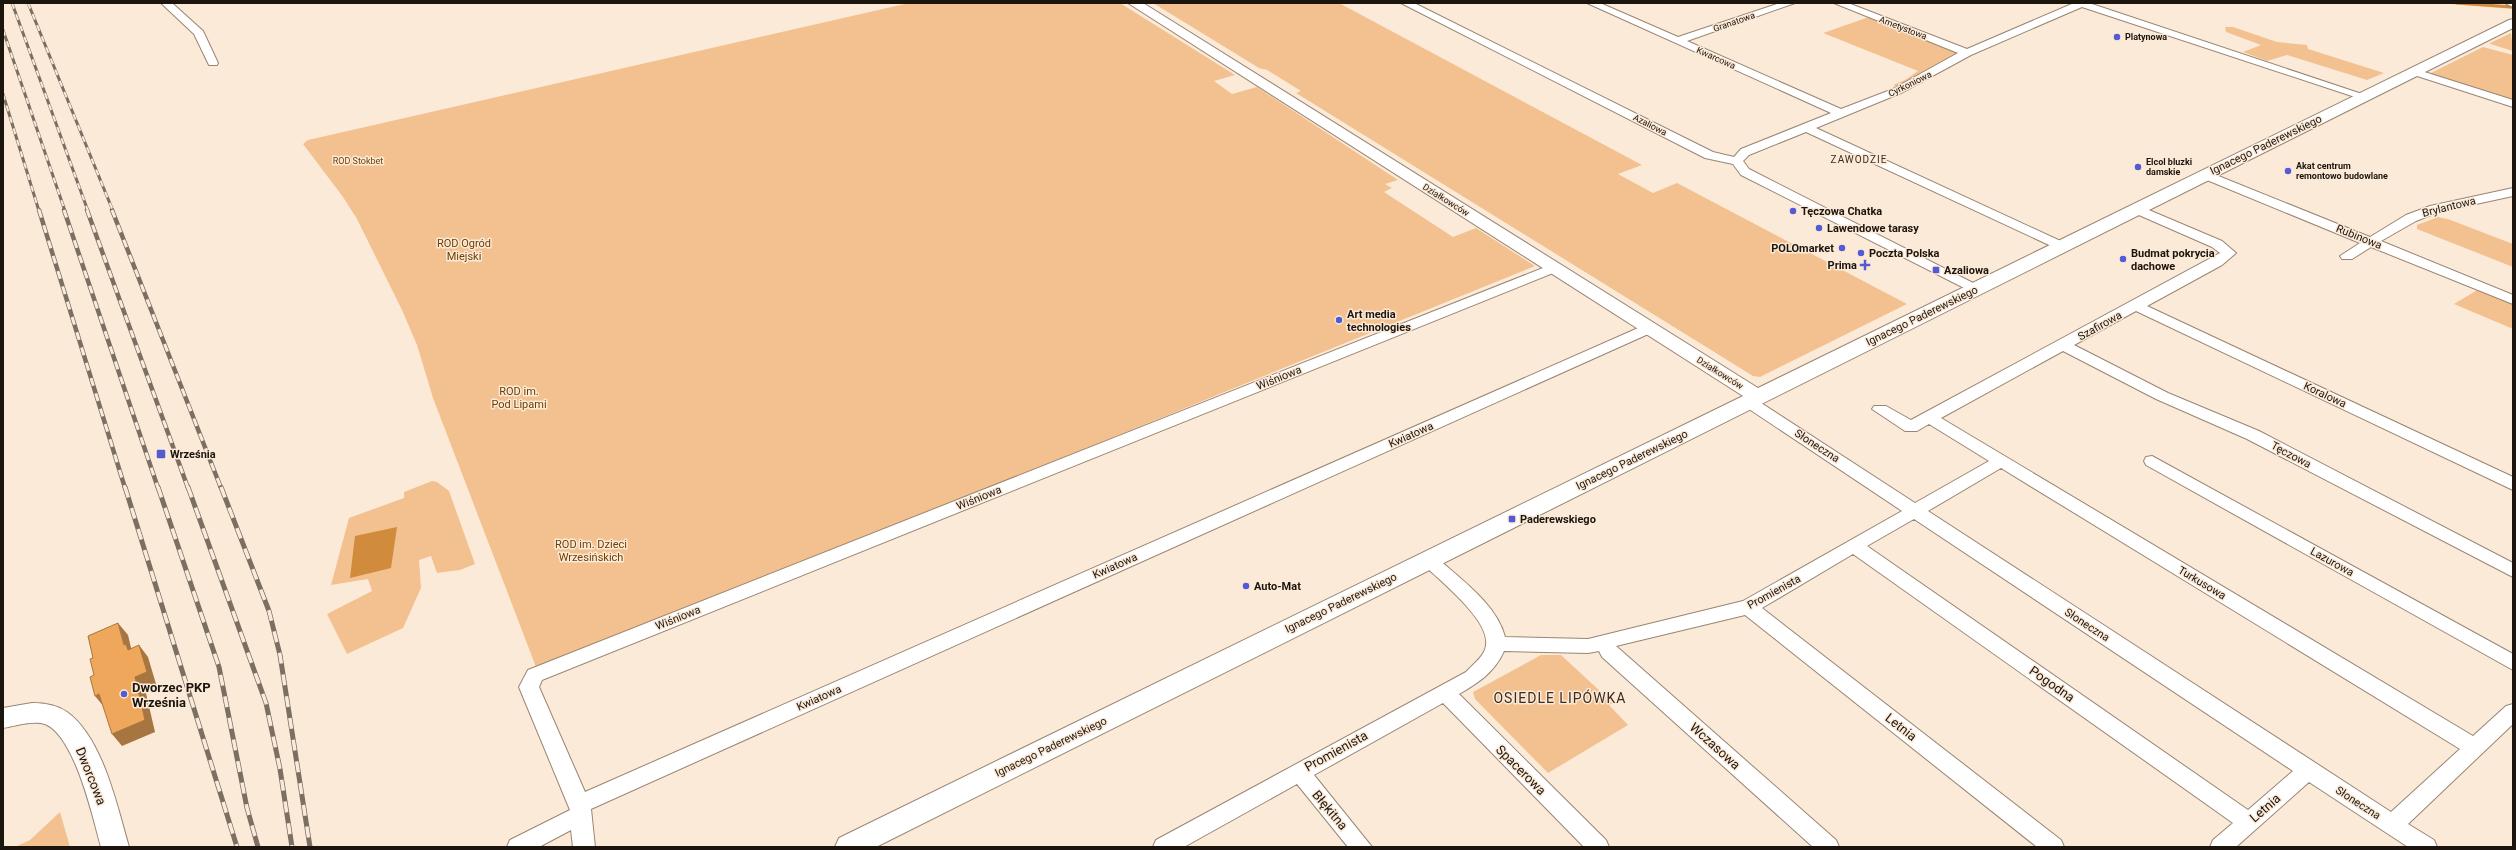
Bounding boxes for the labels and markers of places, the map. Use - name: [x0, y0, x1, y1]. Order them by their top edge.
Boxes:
- marker: Platynowa: [2112, 32, 2122, 42]
- place label: Platynowa: [2125, 32, 2167, 42]
- place label: Elcol bluzki damskie: [2146, 157, 2192, 177]
- place label: Akat centrum remontowo budowlane: [2296, 161, 2388, 181]
- marker: Elcol bluzki damskie: [2133, 162, 2143, 172]
- marker: Akat centrum remontowo budowlane: [2283, 166, 2293, 176]
- place label: Tęczowa Chatka: [1801, 205, 1882, 218]
- marker: Tęczowa Chatka: [1788, 206, 1798, 216]
- place label: Lawendowe tarasy: [1827, 222, 1919, 235]
- marker: Lawendowe tarasy: [1814, 223, 1824, 233]
- place label: POLOmarket: [1771, 242, 1834, 255]
- marker: POLOmarket: [1837, 243, 1847, 253]
- place label: Poczta Polska: [1869, 247, 1940, 260]
- place label: Budmat pokrycia dachowe: [2131, 247, 2215, 273]
- marker: Poczta Polska: [1856, 248, 1866, 258]
- marker: Budmat pokrycia dachowe: [2118, 254, 2128, 264]
- place label: Prima: [1828, 259, 1857, 272]
- marker: Prima: [1860, 260, 1870, 270]
- place label: Azaliowa: [1944, 264, 1989, 277]
- marker: Azaliowa: [1931, 265, 1941, 275]
- place label: Art media technologies: [1347, 308, 1411, 334]
- marker: Art media technologies: [1334, 315, 1344, 325]
- marker: Września: [155, 448, 167, 460]
- place label: Września: [170, 448, 216, 461]
- place label: Paderewskiego: [1520, 513, 1596, 526]
- marker: Paderewskiego: [1507, 514, 1517, 524]
- place label: Auto-Mat: [1254, 580, 1301, 593]
- marker: Auto-Mat: [1241, 581, 1251, 591]
- place label: Dworzec PKP Września: [132, 680, 211, 710]
- marker: Dworzec PKP Września: [119, 689, 129, 699]

